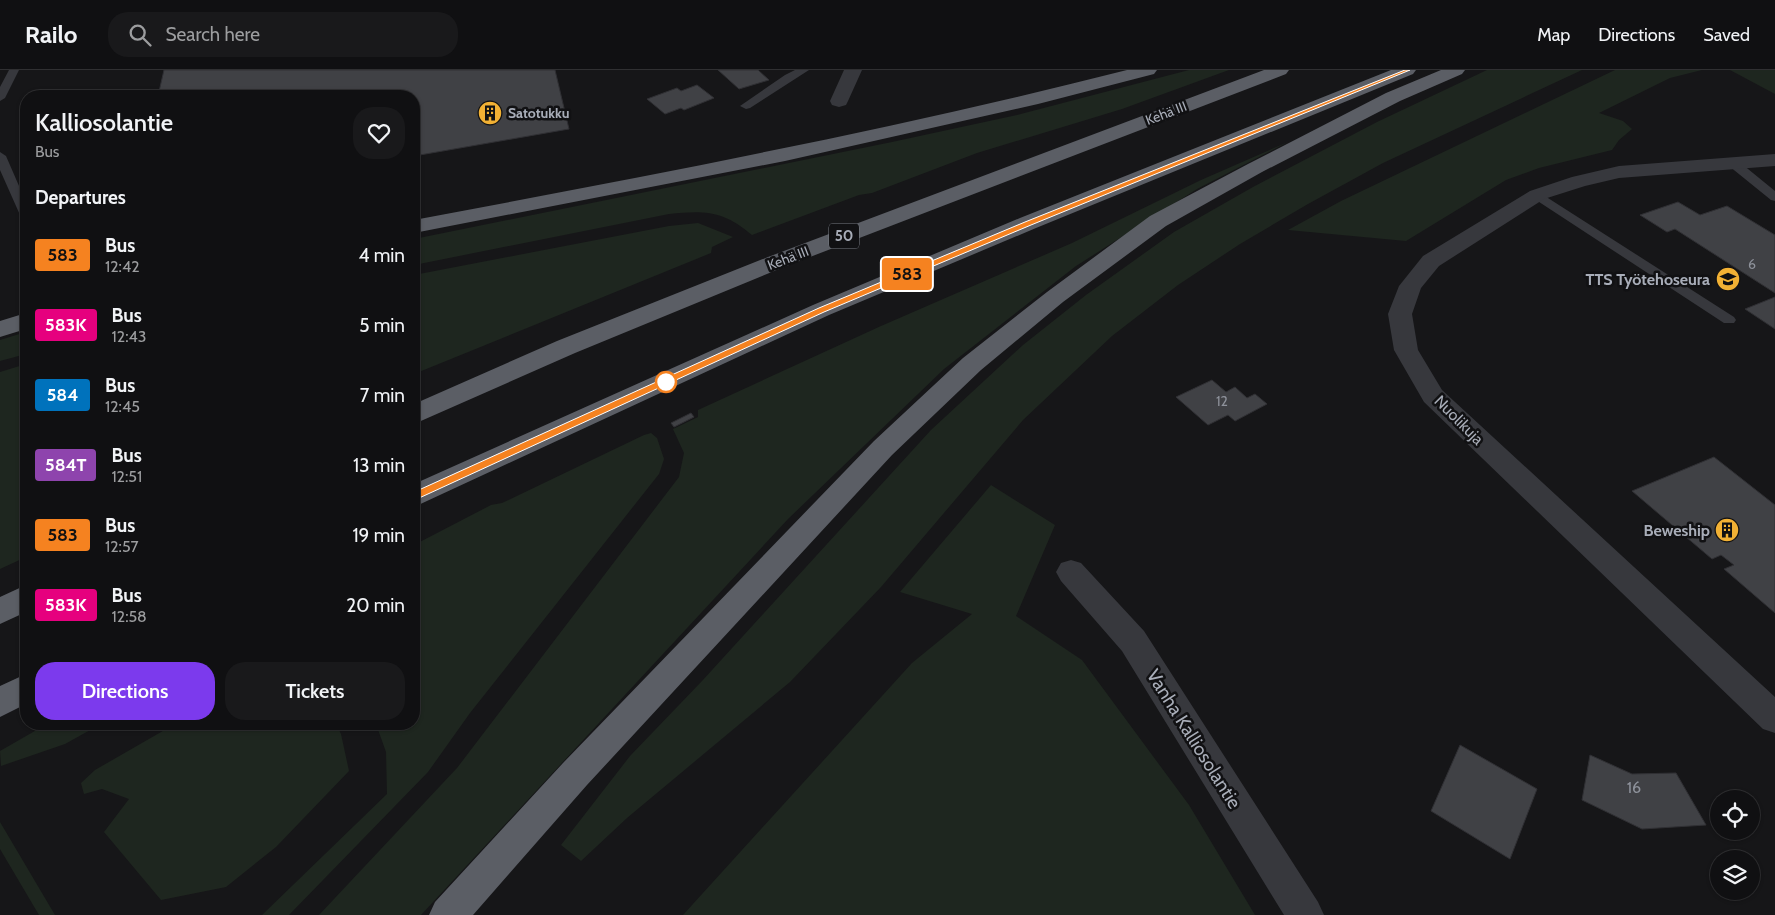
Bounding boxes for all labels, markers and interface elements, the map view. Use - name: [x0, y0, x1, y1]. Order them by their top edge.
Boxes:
- search box: [108, 12, 458, 57]
- text: Railo: [25, 20, 78, 49]
- icon: search: [126, 21, 154, 49]
- text: Search here: [166, 23, 260, 46]
- text: Map: [1537, 24, 1570, 46]
- text: Directions: [1598, 24, 1675, 46]
- text: Saved: [1703, 24, 1750, 46]
- street label: Kehä III: [1143, 97, 1189, 129]
- building icon: Satotukku: [477, 100, 503, 126]
- place label: Satotukku: [508, 104, 570, 122]
- button: heart: [353, 107, 405, 159]
- text: Kalliosolantie: [35, 108, 173, 137]
- text: Bus: [35, 142, 59, 161]
- text: Departures: [35, 186, 126, 209]
- road number: 50: [829, 224, 859, 248]
- text: Bus: [105, 234, 135, 257]
- street label: Kehä III: [765, 242, 811, 274]
- text: 583: [47, 244, 78, 266]
- text: 4 min: [358, 244, 405, 267]
- house number: 6: [1748, 255, 1756, 273]
- text: 12:42: [105, 257, 140, 276]
- line badge: 583: [878, 258, 936, 290]
- text: 583: [892, 263, 922, 285]
- school or university icon: TTS Työtehoseura: [1715, 266, 1741, 292]
- place label: TTS Työtehoseura: [1586, 270, 1710, 289]
- text: Bus: [112, 304, 142, 327]
- text: 583K: [45, 314, 87, 336]
- text: 5 min: [359, 314, 405, 337]
- text: 12:43: [112, 327, 146, 346]
- unlabelled marker: [655, 371, 677, 393]
- text: Bus: [105, 374, 135, 397]
- text: 584: [47, 384, 78, 406]
- text: 7 min: [360, 384, 405, 407]
- street label: Nuolikuja: [1430, 391, 1488, 449]
- house number: 12: [1216, 392, 1228, 410]
- text: 12:45: [105, 397, 140, 416]
- text: Bus: [111, 444, 142, 467]
- text: 584T: [45, 454, 86, 476]
- text: 13 min: [353, 454, 405, 477]
- text: 12:51: [111, 467, 142, 486]
- text: Bus: [105, 514, 135, 537]
- building icon: Beweship: [1714, 517, 1740, 543]
- place label: Beweship: [1643, 521, 1710, 540]
- text: 583: [47, 524, 78, 546]
- text: 19 min: [352, 524, 405, 547]
- text: 12:57: [105, 537, 139, 556]
- text: Bus: [112, 584, 142, 607]
- text: 583K: [45, 594, 87, 616]
- text: 20 min: [346, 594, 405, 617]
- text: 12:58: [112, 607, 147, 626]
- button: Directions: [35, 662, 215, 720]
- button: Tickets: [225, 662, 405, 720]
- street label: Vanha Kalliosolantie: [1142, 665, 1246, 813]
- house number: 16: [1627, 778, 1641, 797]
- map controls: [1710, 790, 1760, 900]
- button: locate: [1710, 790, 1760, 840]
- button: layers: [1710, 850, 1760, 900]

